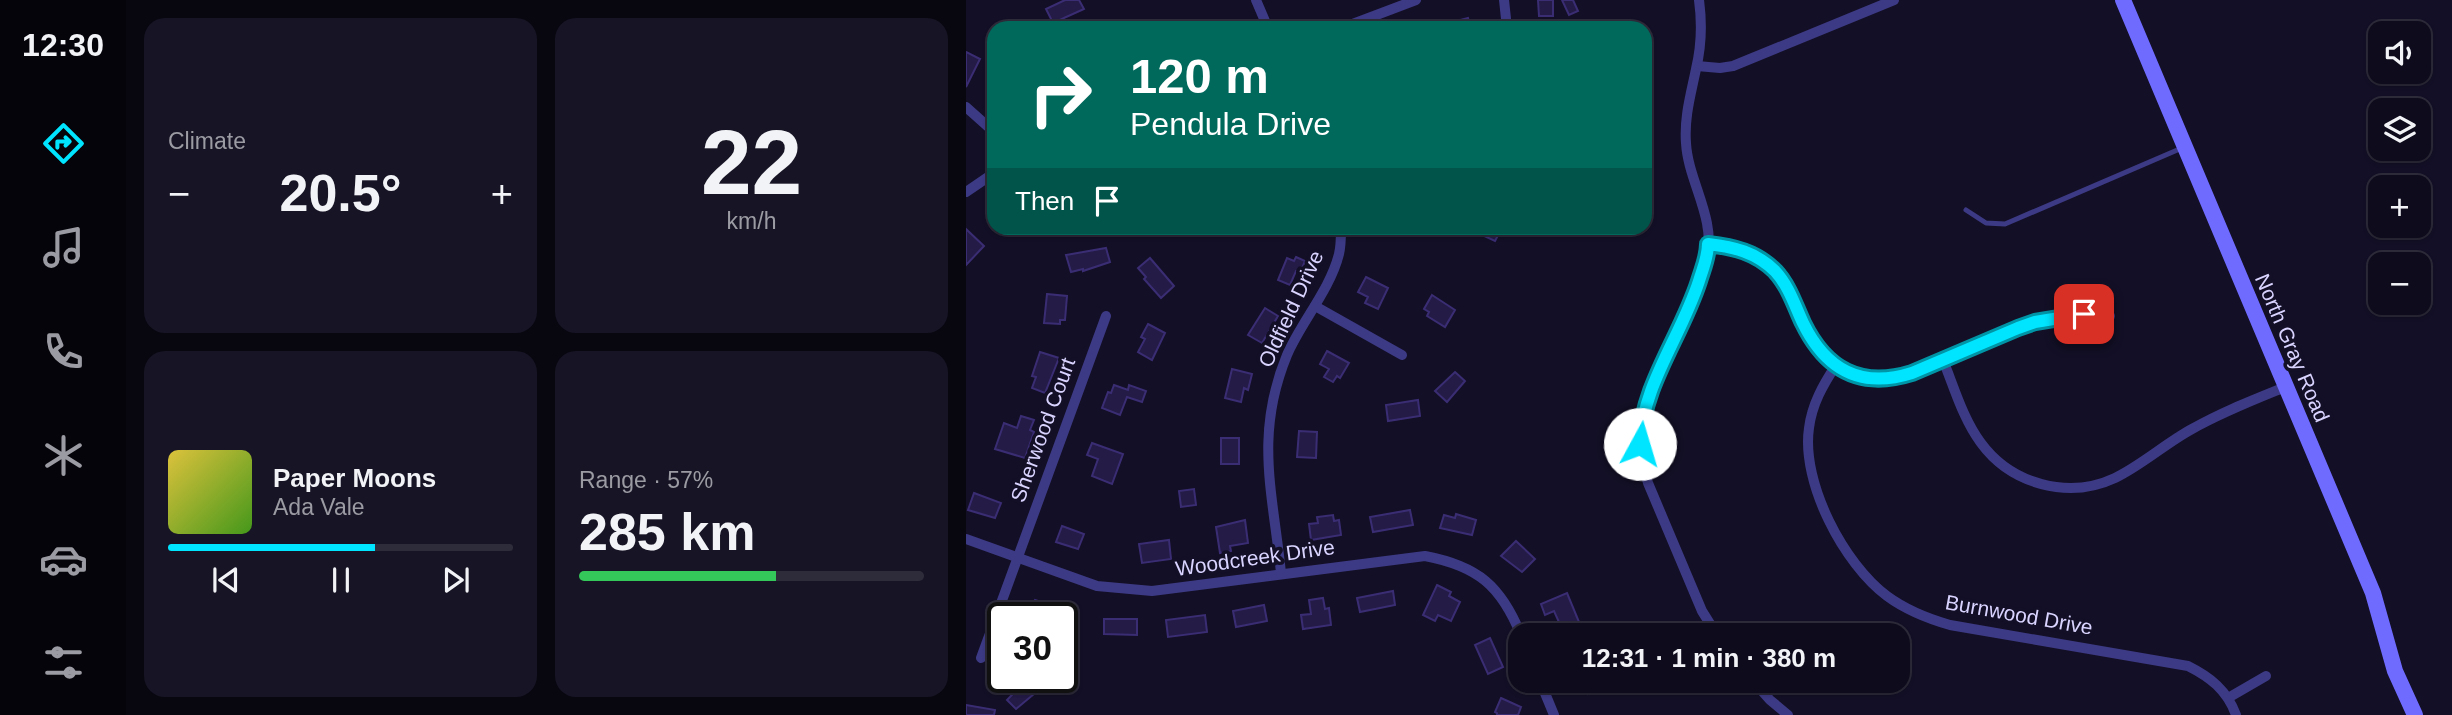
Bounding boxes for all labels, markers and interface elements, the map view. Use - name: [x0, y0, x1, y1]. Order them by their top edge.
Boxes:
- map controls: [2368, 21, 2431, 315]
- button: sound: [2368, 21, 2431, 84]
- text: 12:30: [22, 27, 104, 63]
- icon: right: [1015, 49, 1106, 140]
- text: 120 m: [1130, 49, 1269, 103]
- button: layers: [2368, 98, 2431, 161]
- text: Pendula Drive: [1130, 106, 1331, 142]
- text: 22: [701, 112, 802, 213]
- icon: directions: [39, 119, 88, 168]
- text: Climate: [168, 128, 246, 154]
- text: 20.5°: [279, 164, 402, 222]
- text: −: [168, 173, 190, 215]
- text: +: [491, 173, 513, 215]
- button: +: [2368, 175, 2431, 238]
- icon: arrive: [1088, 182, 1126, 220]
- text: Then: [1015, 186, 1074, 216]
- text: km/h: [727, 208, 776, 234]
- icon: music: [39, 223, 88, 272]
- street label: Oldfield Drive: [1253, 247, 1328, 371]
- button: −: [2368, 252, 2431, 315]
- street label: North Gray Road: [2251, 270, 2334, 425]
- pin: [2054, 284, 2114, 344]
- icon: arrive: [2065, 295, 2103, 333]
- icon: phone: [39, 327, 88, 376]
- street label: Sherwood Court: [1006, 354, 1079, 505]
- position arrow: [1603, 407, 1677, 481]
- icon: climate: [39, 431, 88, 480]
- text: Paper Moons: [273, 463, 436, 493]
- text: Range · 57%: [579, 467, 713, 493]
- text: Ada Vale: [273, 494, 365, 520]
- text: 285 km: [579, 503, 755, 561]
- icon: car: [39, 535, 88, 584]
- street label: Woodcreek Drive: [1174, 535, 1336, 580]
- icon: previous: [207, 561, 245, 599]
- icon: pause: [322, 561, 360, 599]
- icon: next: [437, 561, 475, 599]
- street label: Burnwood Drive: [1944, 590, 2095, 639]
- speed limit sign: 30: [987, 602, 1078, 693]
- icon: filters: [39, 638, 88, 687]
- text: 12:31 · 1 min · 380 m: [1582, 643, 1836, 673]

